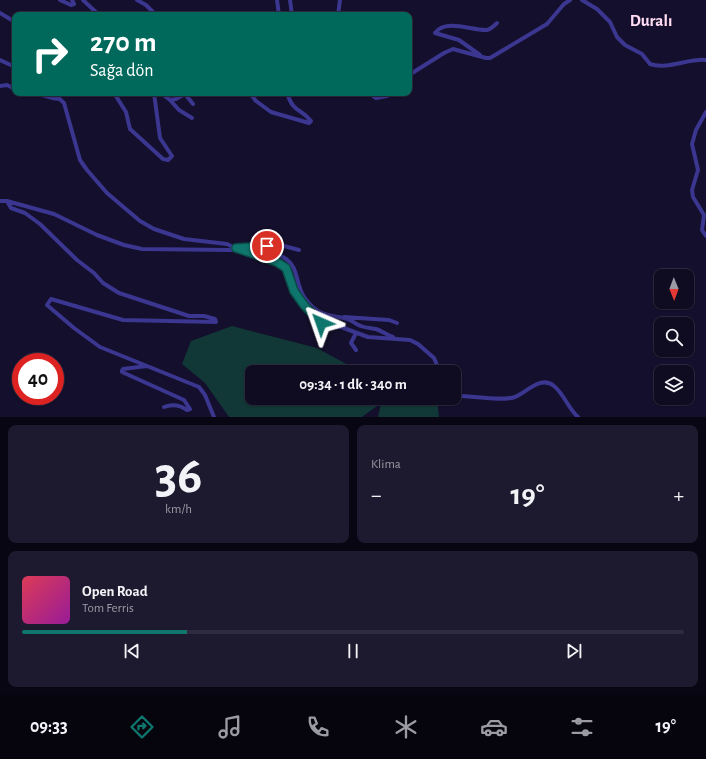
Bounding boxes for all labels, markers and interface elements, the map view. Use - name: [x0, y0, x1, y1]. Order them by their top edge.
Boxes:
- district label: Duralı: [630, 12, 672, 29]
- icon: right: [24, 28, 76, 80]
- text: 270 m: [90, 29, 157, 57]
- text: Sağa dön: [90, 62, 154, 80]
- pin: [250, 229, 284, 263]
- icon: arrive: [256, 235, 278, 257]
- north arrow: [654, 269, 694, 309]
- map controls: [654, 269, 694, 405]
- position arrow: [300, 302, 342, 344]
- button: search: [654, 317, 694, 357]
- speed limit sign: 40: [12, 353, 64, 405]
- button: layers: [654, 365, 694, 405]
- text: 09:34 · 1 dk · 340 m: [299, 377, 407, 392]
- text: 36: [155, 450, 202, 502]
- text: Klima: [371, 458, 401, 471]
- text: 19°: [510, 480, 545, 510]
- text: −: [371, 484, 382, 506]
- text: +: [673, 484, 684, 506]
- text: km/h: [165, 503, 192, 516]
- text: Open Road: [82, 584, 148, 599]
- text: Tom Ferris: [82, 602, 134, 615]
- icon: previous: [121, 640, 143, 662]
- icon: pause: [342, 640, 364, 662]
- icon: next: [563, 640, 585, 662]
- icon: directions: [128, 713, 156, 741]
- icon: music: [216, 713, 244, 741]
- icon: phone: [304, 713, 332, 741]
- icon: climate: [392, 713, 420, 741]
- icon: car: [480, 713, 508, 741]
- icon: filters: [568, 713, 596, 741]
- text: 09:33: [30, 718, 68, 736]
- text: 19°: [655, 718, 676, 736]

